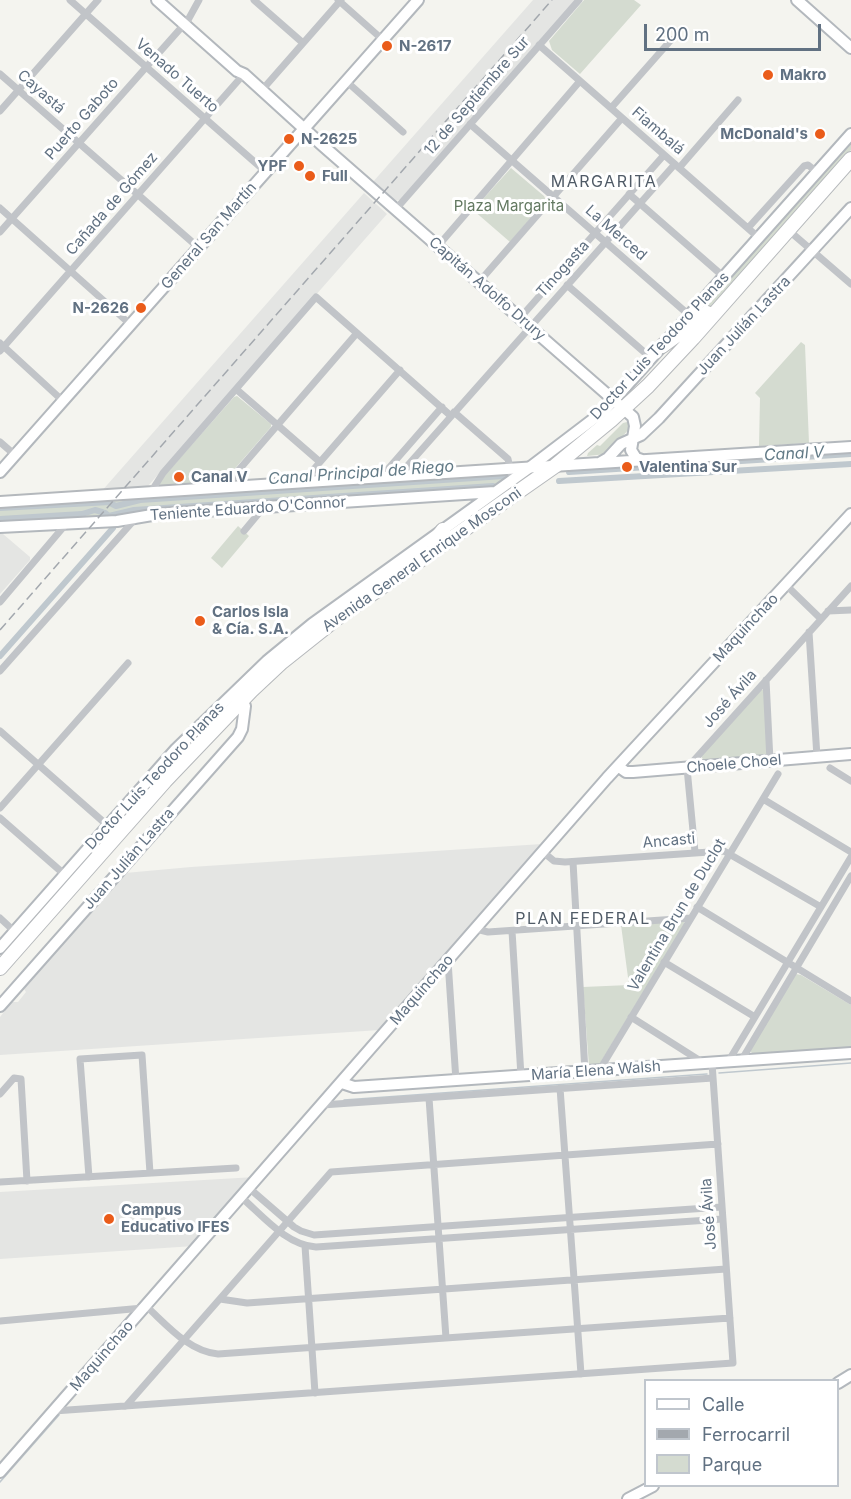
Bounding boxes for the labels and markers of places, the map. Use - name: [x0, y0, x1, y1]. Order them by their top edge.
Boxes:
- place label: N-2617: [399, 37, 452, 55]
- marker: N-2617: [380, 39, 394, 53]
- place label: Makro: [780, 66, 826, 84]
- marker: Makro: [761, 68, 775, 82]
- place label: McDonald's: [720, 125, 808, 143]
- marker: McDonald's: [813, 127, 827, 141]
- place label: N-2625: [301, 130, 357, 148]
- marker: N-2625: [282, 132, 296, 146]
- place label: YPF: [258, 157, 287, 175]
- marker: YPF: [292, 159, 306, 173]
- place label: Full: [322, 167, 348, 185]
- marker: Full: [303, 169, 317, 183]
- place label: N-2626: [72, 299, 129, 317]
- marker: N-2626: [134, 301, 148, 315]
- place label: Valentina Sur: [639, 458, 737, 476]
- marker: Valentina Sur: [620, 460, 634, 474]
- place label: Canal V: [191, 468, 248, 486]
- marker: Canal V: [172, 470, 186, 484]
- place label: Carlos Isla & Cía. S.A.: [212, 603, 289, 638]
- marker: Carlos Isla & Cía. S.A.: [193, 614, 207, 628]
- place label: Campus Educativo IFES: [121, 1201, 230, 1236]
- marker: Campus Educativo IFES: [102, 1212, 116, 1226]

